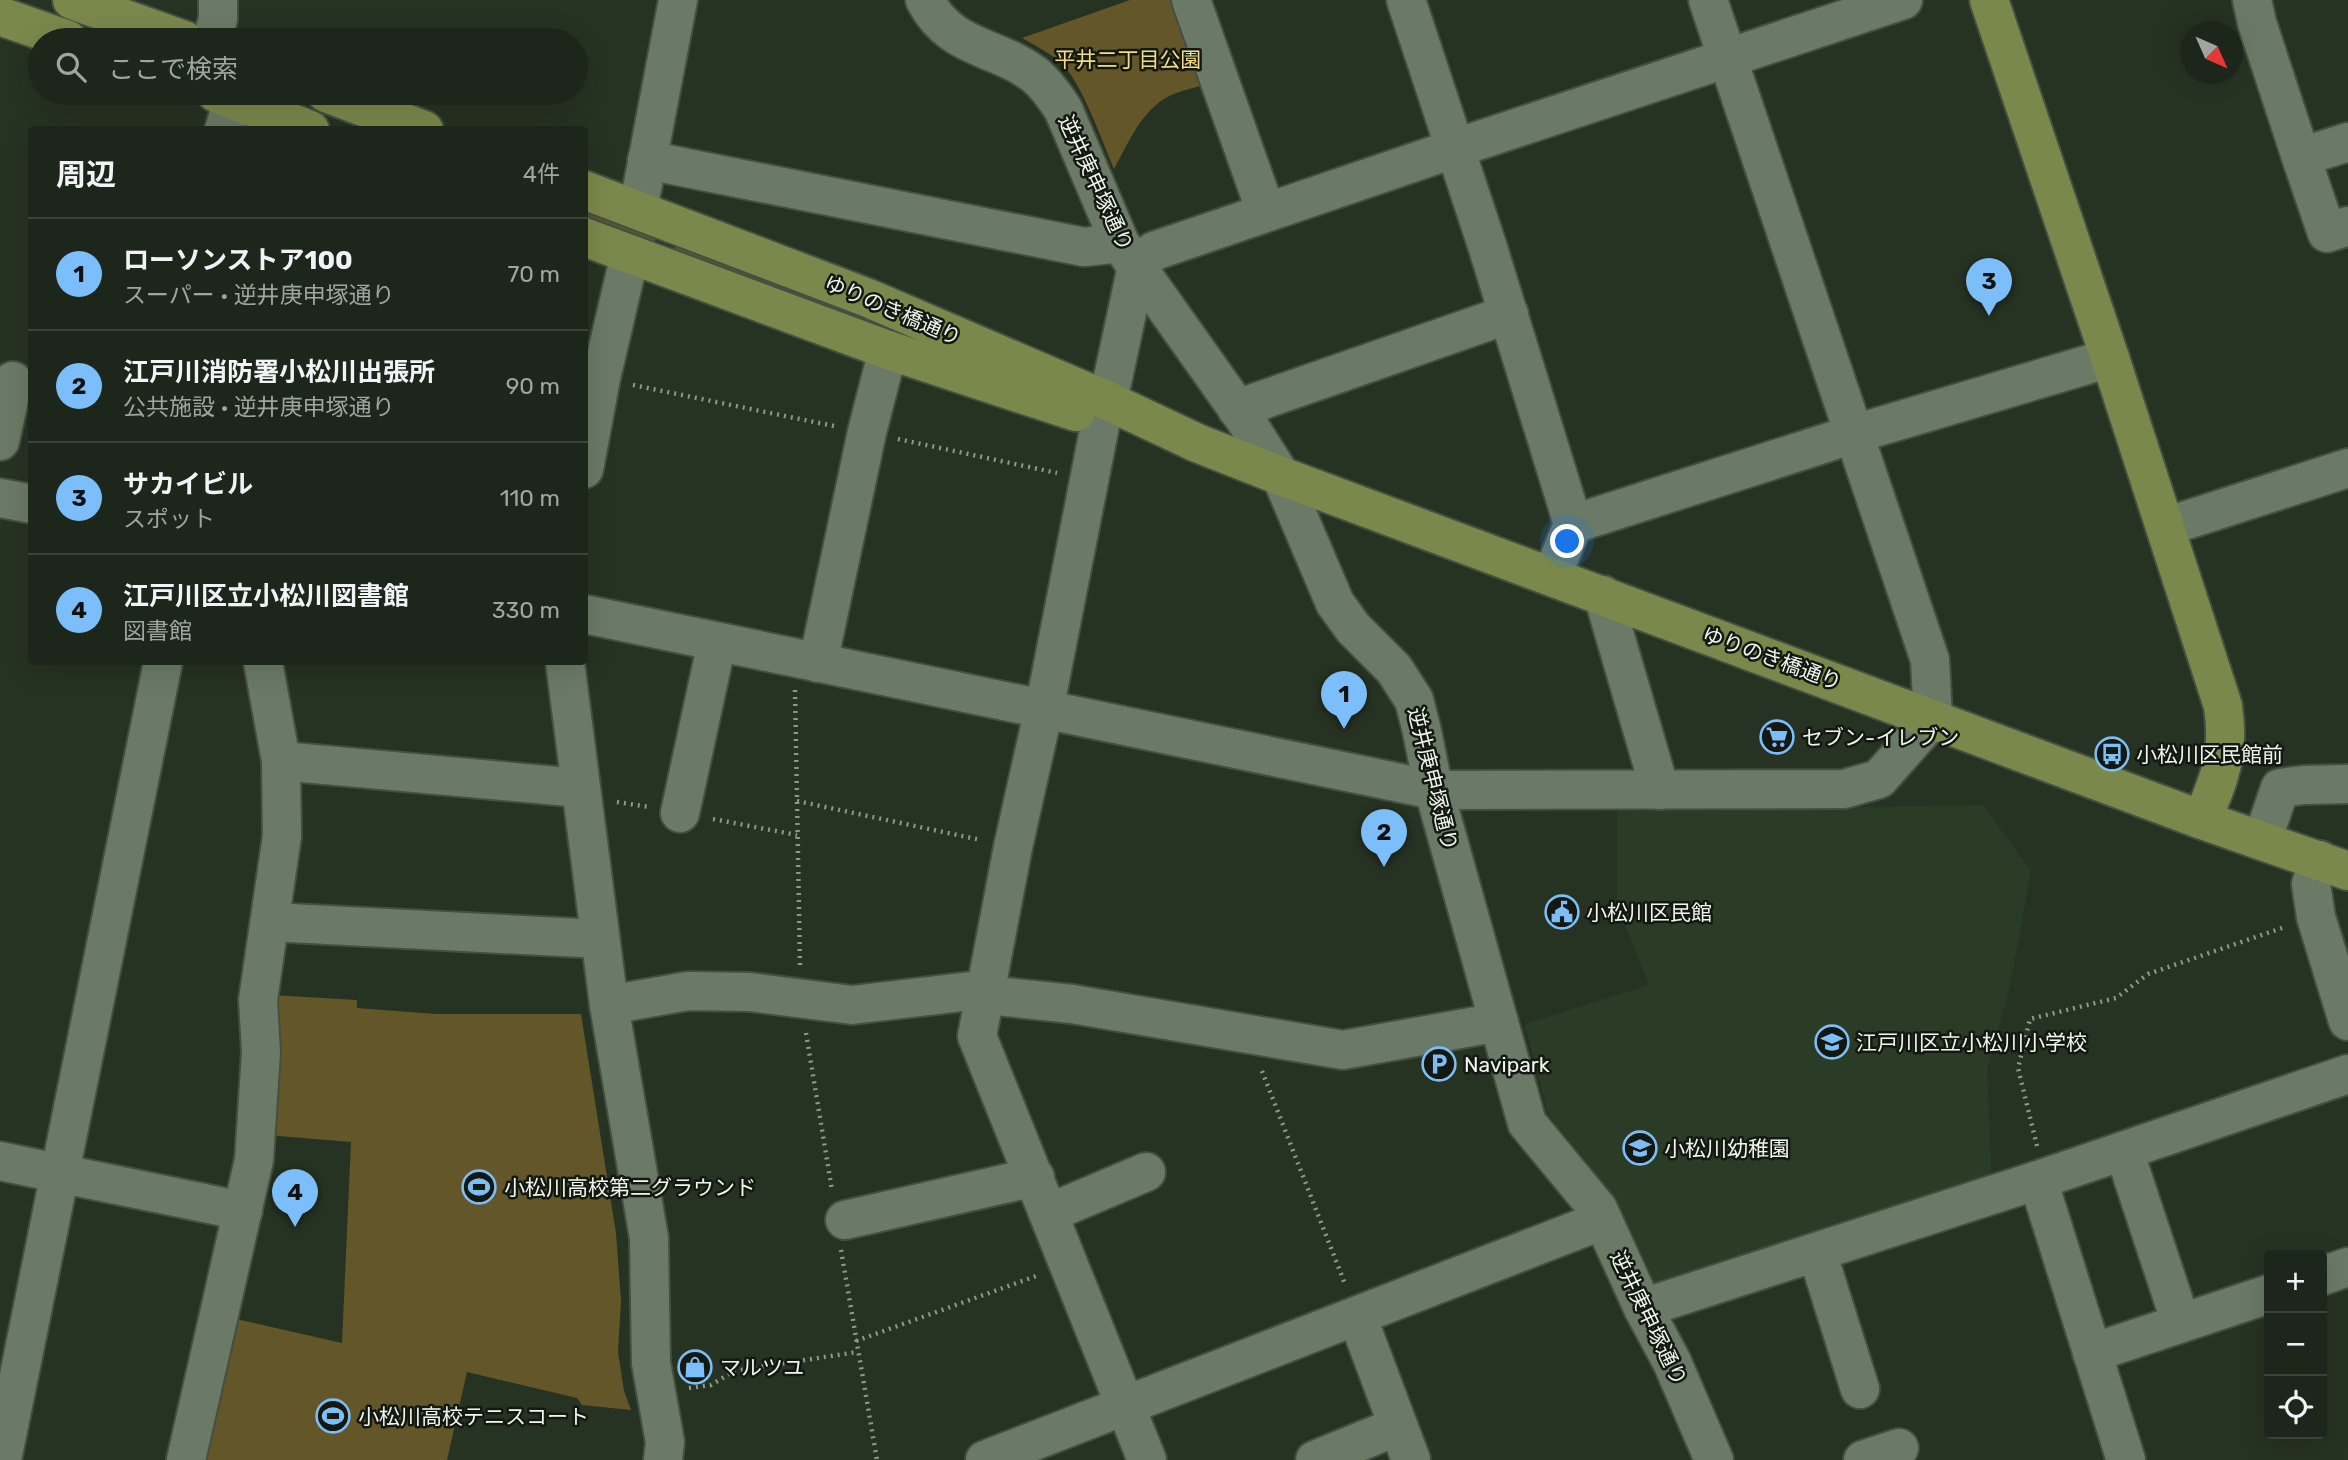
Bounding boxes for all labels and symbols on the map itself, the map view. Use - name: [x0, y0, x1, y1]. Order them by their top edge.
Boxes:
- north arrow: [2180, 21, 2243, 84]
- park label: 平井二丁目公園: [1055, 47, 1202, 72]
- street label: 逆井庚申塚通り: [1054, 111, 1138, 255]
- pin: 3: [1966, 258, 2012, 316]
- street label: ゆりのき橋通り: [821, 270, 965, 350]
- your location: [1550, 524, 1584, 558]
- street label: ゆりのき橋通り: [1699, 621, 1845, 695]
- pin: 1: [1321, 671, 1367, 729]
- street label: 逆井庚申塚通り: [1403, 705, 1463, 853]
- supermarket icon: セブン-イレブン: [1758, 718, 1796, 756]
- place label: セブン-イレブン: [1802, 725, 1959, 750]
- bus stop icon: 小松川区民館前: [2093, 735, 2131, 773]
- place label: 小松川区民館前: [2136, 742, 2283, 767]
- pin: 2: [1361, 809, 1407, 867]
- public building icon: 小松川区民館: [1543, 893, 1581, 931]
- place label: 小松川区民館: [1586, 900, 1712, 925]
- school or university icon: 江戸川区立小松川小学校: [1813, 1023, 1851, 1061]
- place label: 江戸川区立小松川小学校: [1856, 1030, 2087, 1055]
- parking icon: Navipark: [1420, 1045, 1458, 1083]
- place label: Navipark: [1464, 1052, 1550, 1077]
- school or university icon: 小松川幼稚園: [1621, 1129, 1659, 1167]
- place label: 小松川幼稚園: [1664, 1136, 1790, 1161]
- sports icon: 小松川高校第二グラウンド: [460, 1168, 498, 1206]
- pin: 4: [272, 1169, 318, 1227]
- place label: 小松川高校第二グラウンド: [504, 1175, 756, 1200]
- street label: 逆井庚申塚通り: [1606, 1246, 1692, 1390]
- shop icon: マルツユ: [676, 1348, 714, 1386]
- place label: マルツユ: [720, 1355, 804, 1380]
- sports icon: 小松川高校テニスコート: [314, 1397, 352, 1435]
- place label: 小松川高校テニスコート: [358, 1404, 589, 1429]

